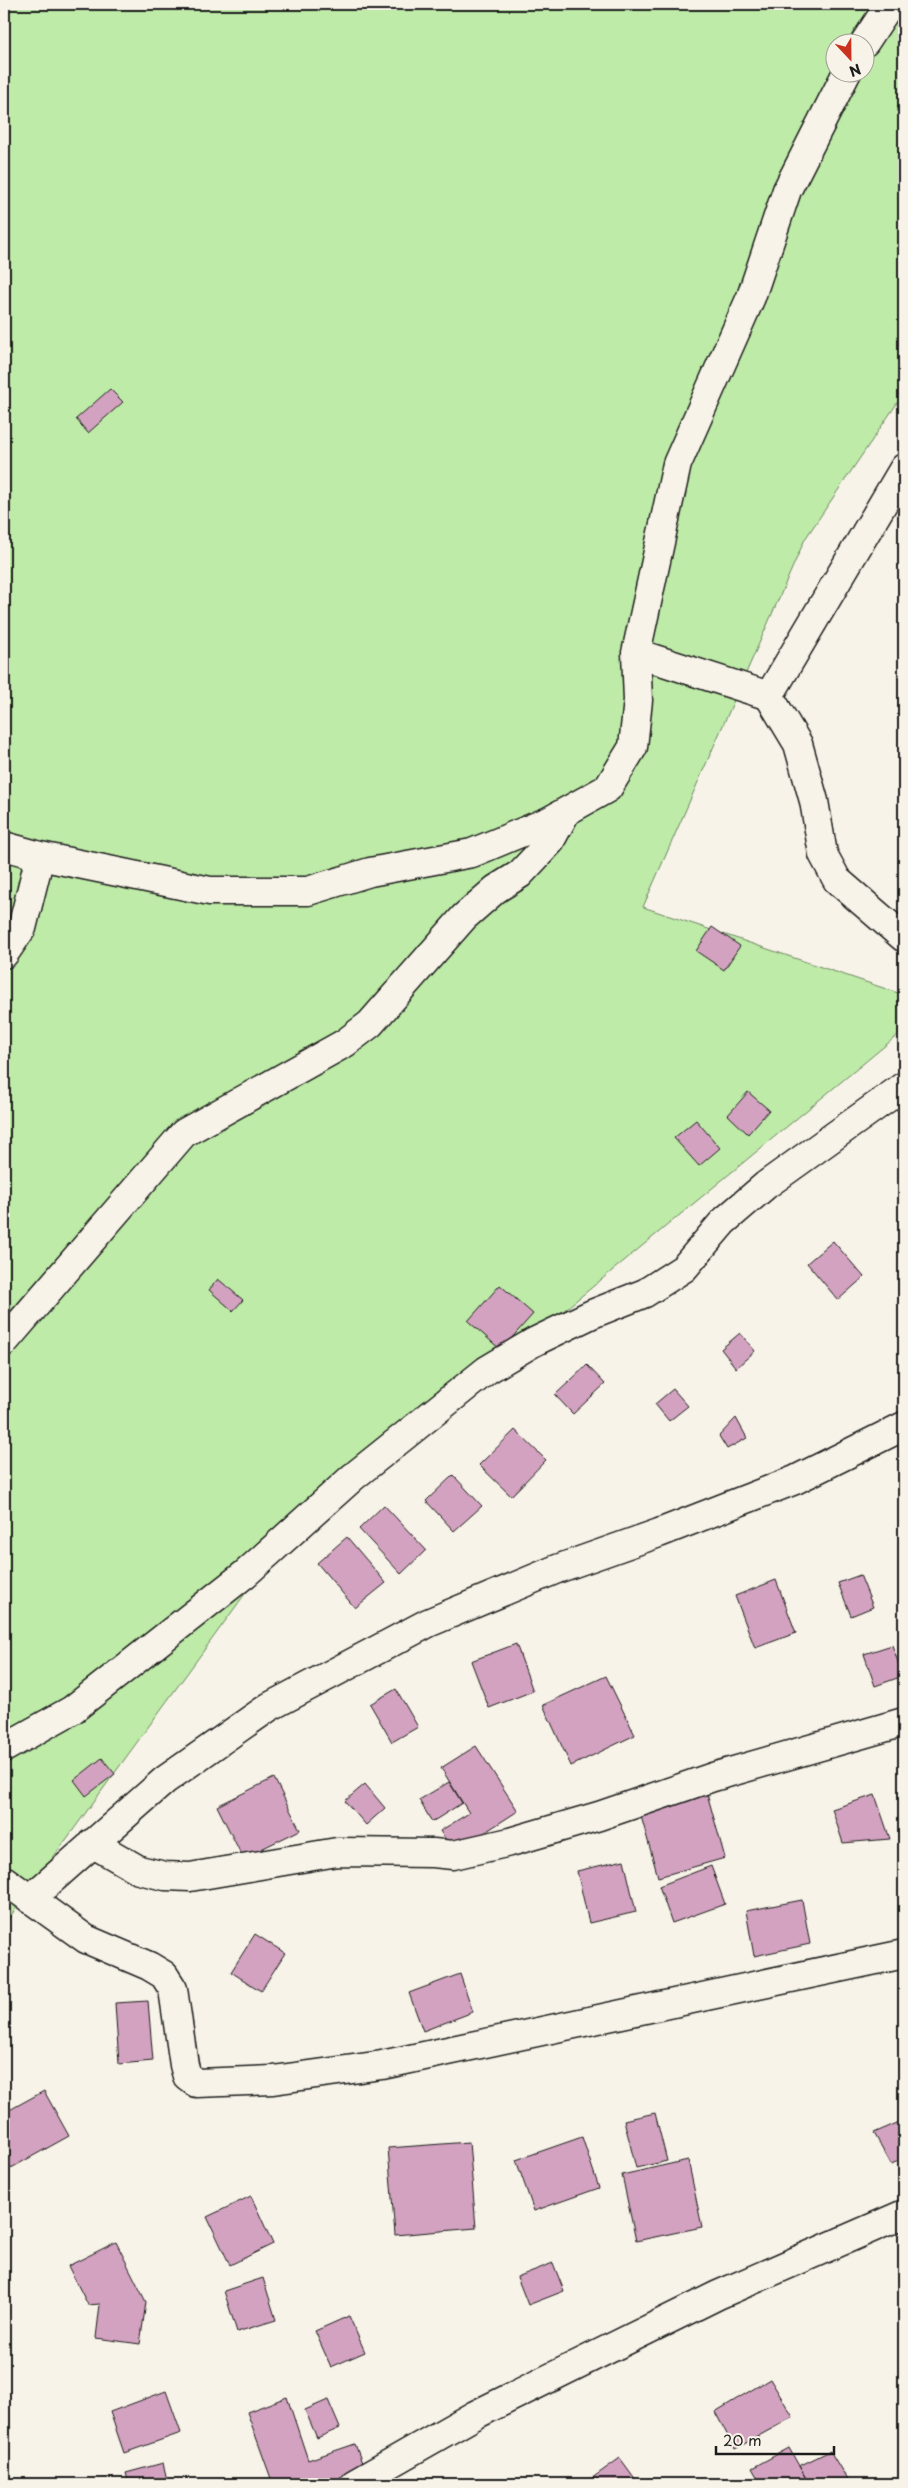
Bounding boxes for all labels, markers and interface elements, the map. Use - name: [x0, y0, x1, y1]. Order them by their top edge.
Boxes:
- north arrow: [826, 32, 876, 82]
- text: N: [846, 59, 864, 82]
- scale bar: [716, 2423, 833, 2455]
- text: 20 m: [723, 2428, 762, 2451]

